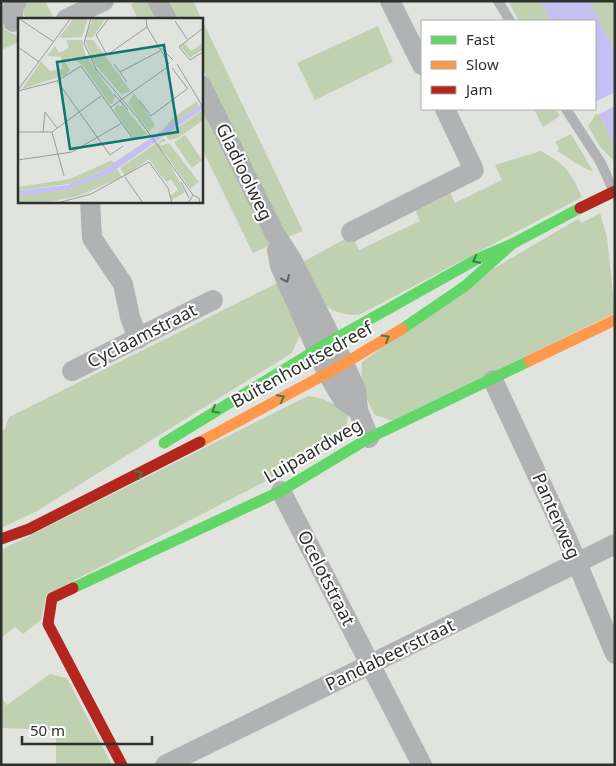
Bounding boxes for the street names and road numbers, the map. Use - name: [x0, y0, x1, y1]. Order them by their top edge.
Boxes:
- street label: Gladioolweg: [211, 119, 279, 224]
- street label: Cyclaamstraat: [83, 297, 201, 373]
- street label: Buitenhoutsedreef: [226, 315, 377, 413]
- street label: Luipaardweg: [259, 412, 366, 488]
- street label: Panterweg: [527, 469, 587, 562]
- street label: Ocelotstraat: [293, 526, 361, 630]
- street label: Pandabeerstraat: [321, 612, 459, 696]

